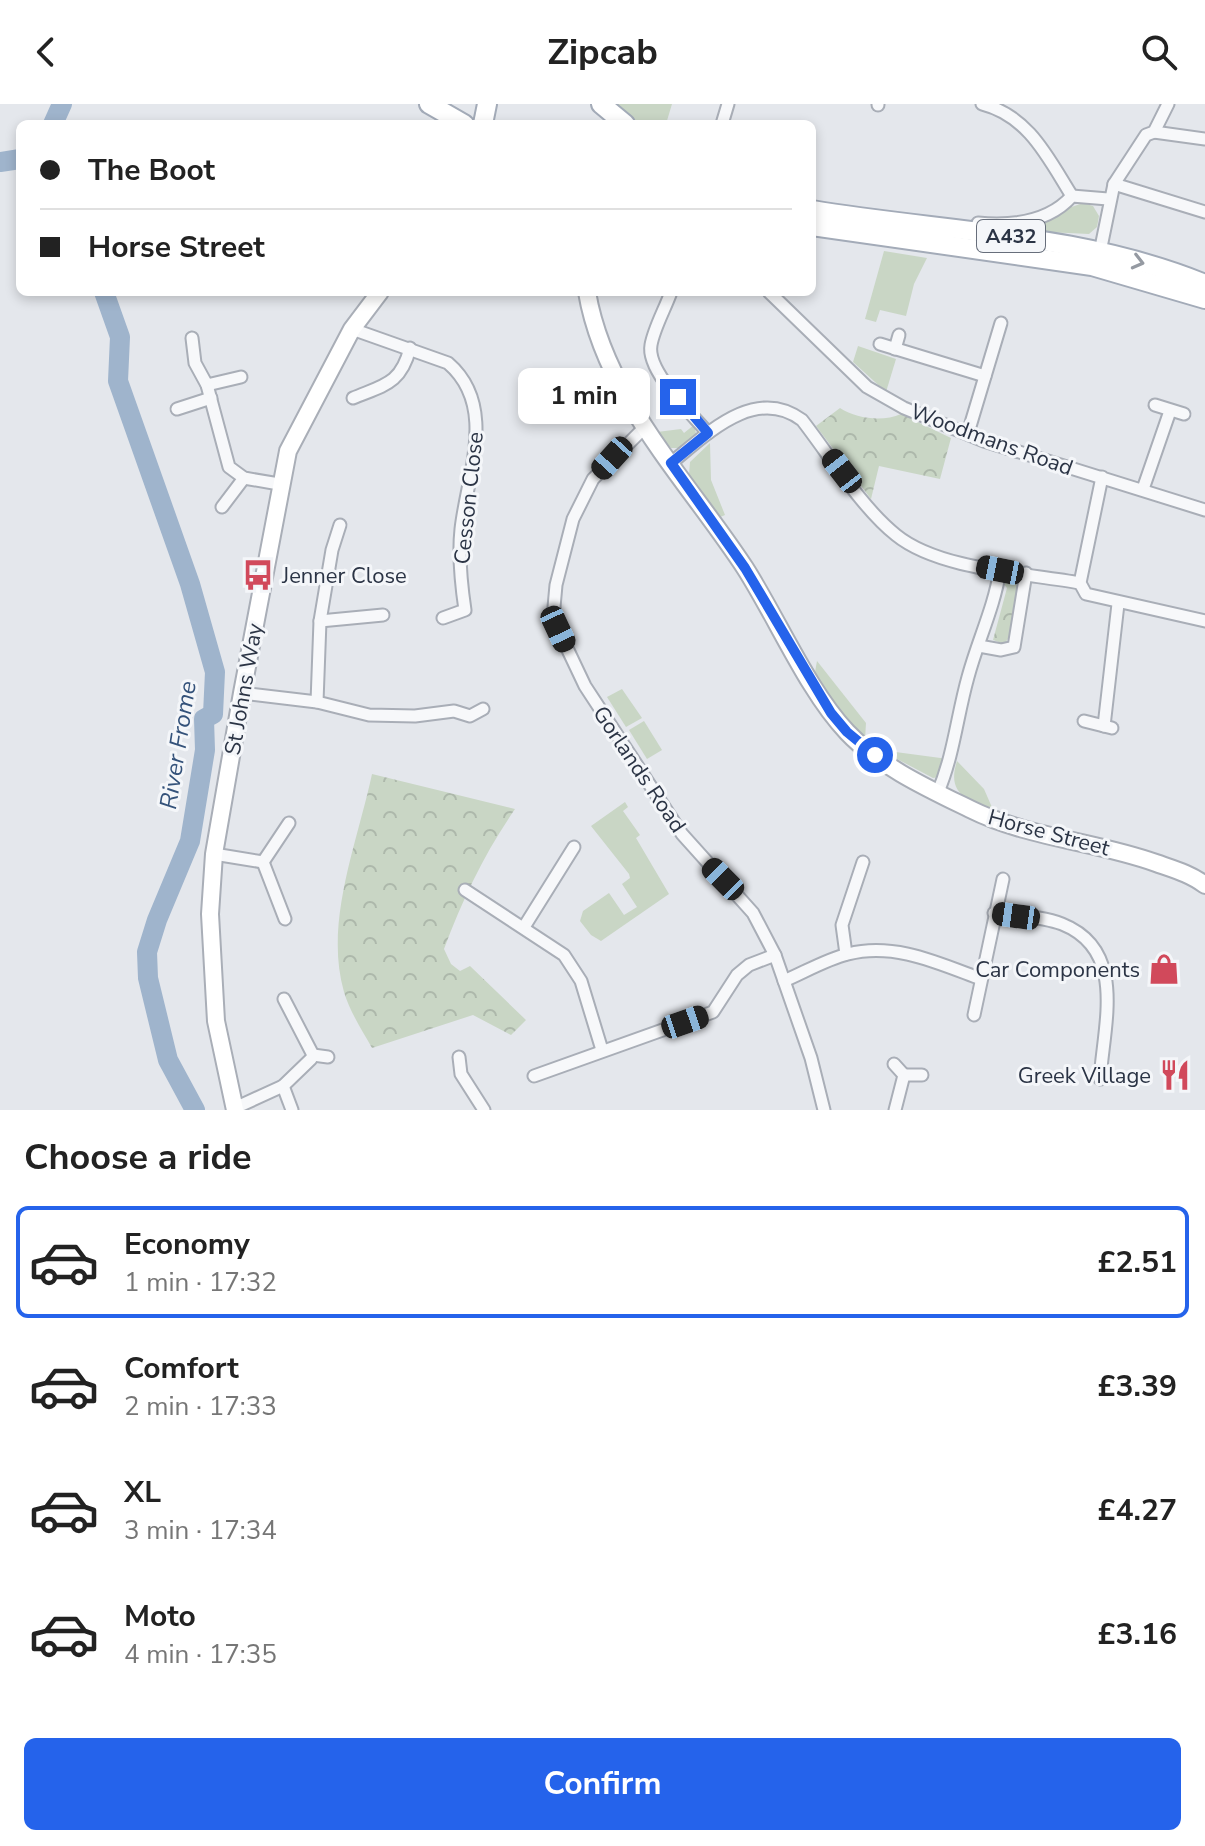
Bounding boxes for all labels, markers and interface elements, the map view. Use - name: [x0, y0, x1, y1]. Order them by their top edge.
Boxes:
- text: Zipcab: [547, 28, 658, 77]
- icon: back: [24, 30, 68, 74]
- icon: search: [1137, 30, 1181, 74]
- text: The Boot: [88, 150, 215, 191]
- road number: A432: [977, 220, 1045, 252]
- text: Horse Street: [88, 227, 265, 268]
- one-way arrow: [1130, 252, 1144, 269]
- callout: 1 min: [518, 369, 650, 425]
- text: 1 min: [550, 378, 618, 413]
- route end: [660, 379, 696, 415]
- street label: Woodmans Road: [906, 397, 1077, 483]
- street label: Cesson Close: [447, 430, 491, 566]
- car: [587, 432, 637, 484]
- car: [818, 445, 866, 497]
- car: [974, 554, 1026, 586]
- bus stop icon: Jenner Close: [241, 558, 275, 592]
- place label: Jenner Close: [281, 561, 407, 591]
- car: [537, 602, 579, 656]
- street label: St Johns Way: [218, 620, 270, 757]
- water label: River Frome: [152, 678, 204, 811]
- street label: Gorlands Road: [586, 700, 693, 839]
- route start: [857, 737, 893, 773]
- street label: Horse Street: [985, 802, 1113, 864]
- car: [698, 854, 748, 904]
- car: [991, 901, 1041, 931]
- shop icon: Car Components: [1147, 952, 1181, 986]
- place label: Car Components: [975, 955, 1140, 985]
- car: [658, 1003, 712, 1041]
- restaurant icon: Greek Village: [1158, 1058, 1192, 1092]
- place label: Greek Village: [1018, 1061, 1151, 1091]
- text: Choose a ride: [24, 1133, 252, 1182]
- text: Economy: [124, 1224, 250, 1265]
- icon: car: [28, 1226, 100, 1298]
- text: £2.51: [1098, 1242, 1177, 1283]
- text: 1 min · 17:32: [124, 1265, 277, 1300]
- text: Comfort: [124, 1348, 239, 1389]
- icon: car: [28, 1350, 100, 1422]
- text: £3.39: [1098, 1366, 1177, 1407]
- text: 2 min · 17:33: [124, 1389, 277, 1424]
- text: XL: [124, 1472, 161, 1513]
- icon: car: [28, 1474, 100, 1546]
- text: £4.27: [1098, 1490, 1177, 1531]
- text: 3 min · 17:34: [124, 1513, 277, 1548]
- text: Moto: [124, 1596, 196, 1637]
- icon: car: [28, 1598, 100, 1670]
- text: £3.16: [1098, 1614, 1177, 1655]
- text: 4 min · 17:35: [124, 1637, 277, 1672]
- button: Confirm: [24, 1738, 1181, 1830]

